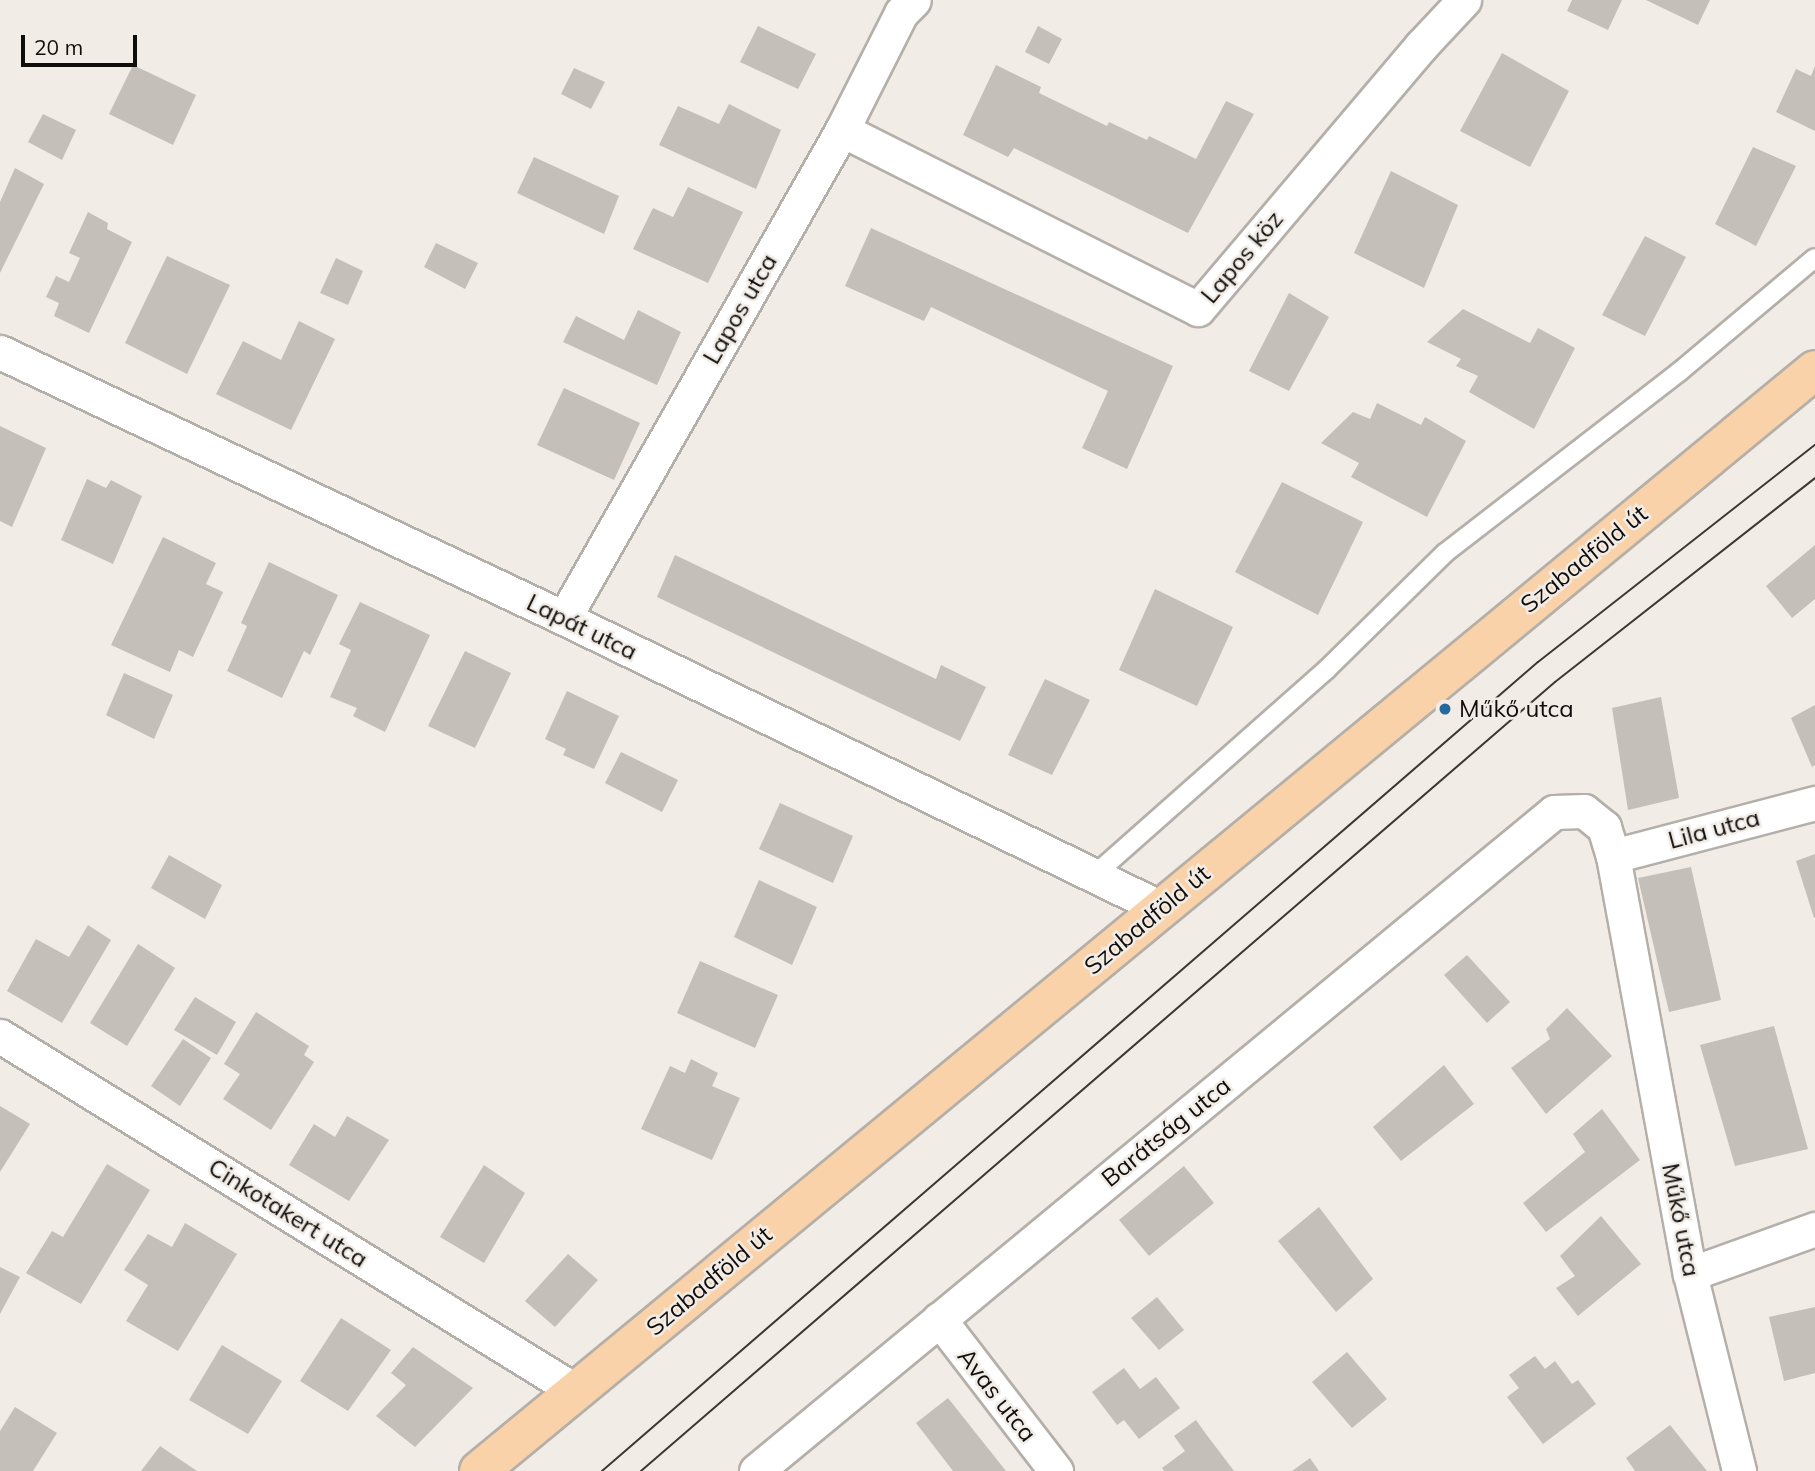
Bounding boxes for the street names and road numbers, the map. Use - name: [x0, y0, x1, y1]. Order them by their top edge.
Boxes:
- street label: Lapos köz: [1195, 205, 1289, 309]
- street label: Lapos utca: [697, 249, 783, 369]
- street label: Szabadföld út: [1515, 499, 1653, 619]
- street label: Lapát utca: [522, 588, 642, 666]
- street label: Lila utca: [1665, 803, 1763, 855]
- street label: Szabadföld út: [1078, 859, 1216, 981]
- street label: Barátság utca: [1096, 1071, 1236, 1193]
- street label: Cinkotakert utca: [203, 1153, 373, 1273]
- street label: Műkő utca: [1656, 1161, 1706, 1279]
- street label: Szabadföld út: [640, 1220, 778, 1342]
- street label: Avas utca: [952, 1343, 1042, 1447]

